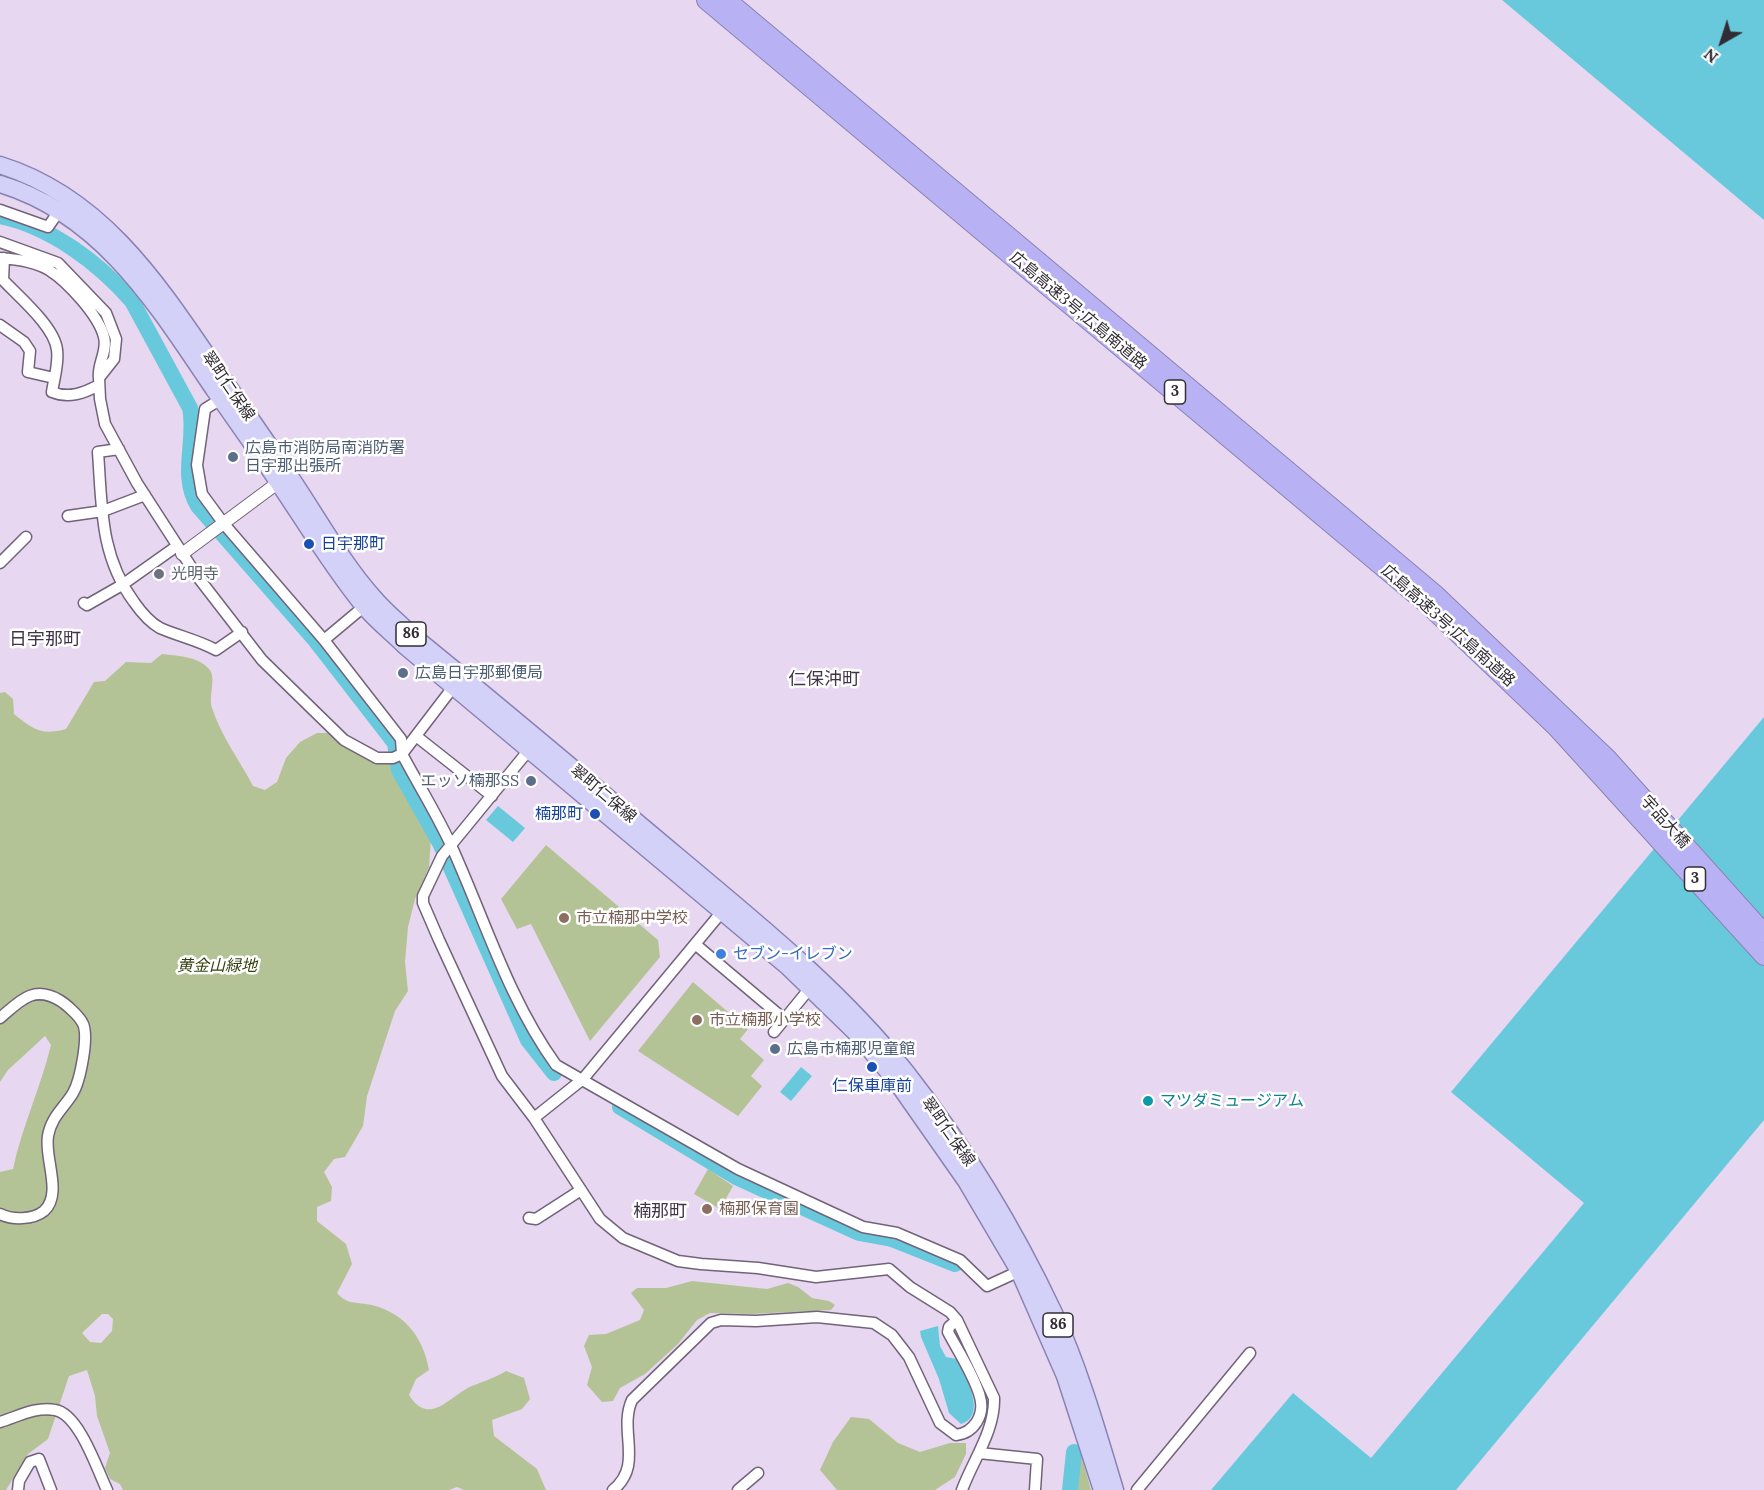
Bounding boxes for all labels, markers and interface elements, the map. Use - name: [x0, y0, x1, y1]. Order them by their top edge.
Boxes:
- north arrow: [1692, 12, 1752, 72]
- text: N: [1700, 44, 1722, 68]
- street label: 広島高速3号;広島南道路: [1006, 248, 1150, 374]
- street label: 翠町仁保線: [198, 347, 258, 425]
- road number: 3: [1164, 380, 1186, 404]
- place label: 広島市消防局南消防署 日宇那出張所: [245, 438, 405, 476]
- marker: 広島市消防局南消防署 日宇那出張所: [226, 450, 240, 464]
- place label: 日宇那町: [321, 534, 385, 554]
- marker: 日宇那町: [302, 537, 316, 551]
- street label: 広島高速3号;広島南道路: [1377, 561, 1519, 691]
- place label: 光明寺: [171, 564, 219, 584]
- marker: 光明寺: [152, 567, 166, 581]
- road number: 86: [396, 622, 426, 646]
- district label: 日宇那町: [9, 629, 81, 651]
- place label: 広島日宇那郵便局: [415, 663, 543, 683]
- marker: 広島日宇那郵便局: [396, 666, 410, 680]
- district label: 仁保沖町: [788, 669, 860, 691]
- street label: 翠町仁保線: [566, 761, 640, 827]
- place label: エッソ楠那SS: [421, 771, 519, 791]
- marker: エッソ楠那SS: [524, 774, 538, 788]
- street label: 宇品大橋: [1636, 792, 1694, 852]
- place label: 楠那町: [535, 804, 583, 824]
- marker: 楠那町: [588, 807, 602, 821]
- road number: 3: [1684, 867, 1706, 891]
- place label: 市立楠那中学校: [576, 908, 688, 928]
- marker: 市立楠那中学校: [557, 911, 571, 925]
- place label: セブン-イレブン: [733, 944, 853, 964]
- marker: セブン-イレブン: [714, 947, 728, 961]
- park label: 黄金山緑地: [177, 956, 257, 976]
- place label: 市立楠那小学校: [709, 1010, 821, 1030]
- marker: 市立楠那小学校: [690, 1013, 704, 1027]
- place label: 広島市楠那児童館: [787, 1039, 915, 1059]
- marker: 広島市楠那児童館: [768, 1042, 782, 1056]
- marker: 仁保車庫前: [865, 1060, 879, 1074]
- place label: 仁保車庫前: [832, 1076, 912, 1096]
- place label: マツダミュージアム: [1160, 1091, 1304, 1111]
- street label: 翠町仁保線: [917, 1094, 979, 1170]
- marker: マツダミュージアム: [1141, 1094, 1155, 1108]
- place label: 楠那保育園: [719, 1199, 799, 1219]
- district label: 楠那町: [633, 1201, 687, 1223]
- marker: 楠那保育園: [700, 1202, 714, 1216]
- road number: 86: [1043, 1313, 1073, 1337]

